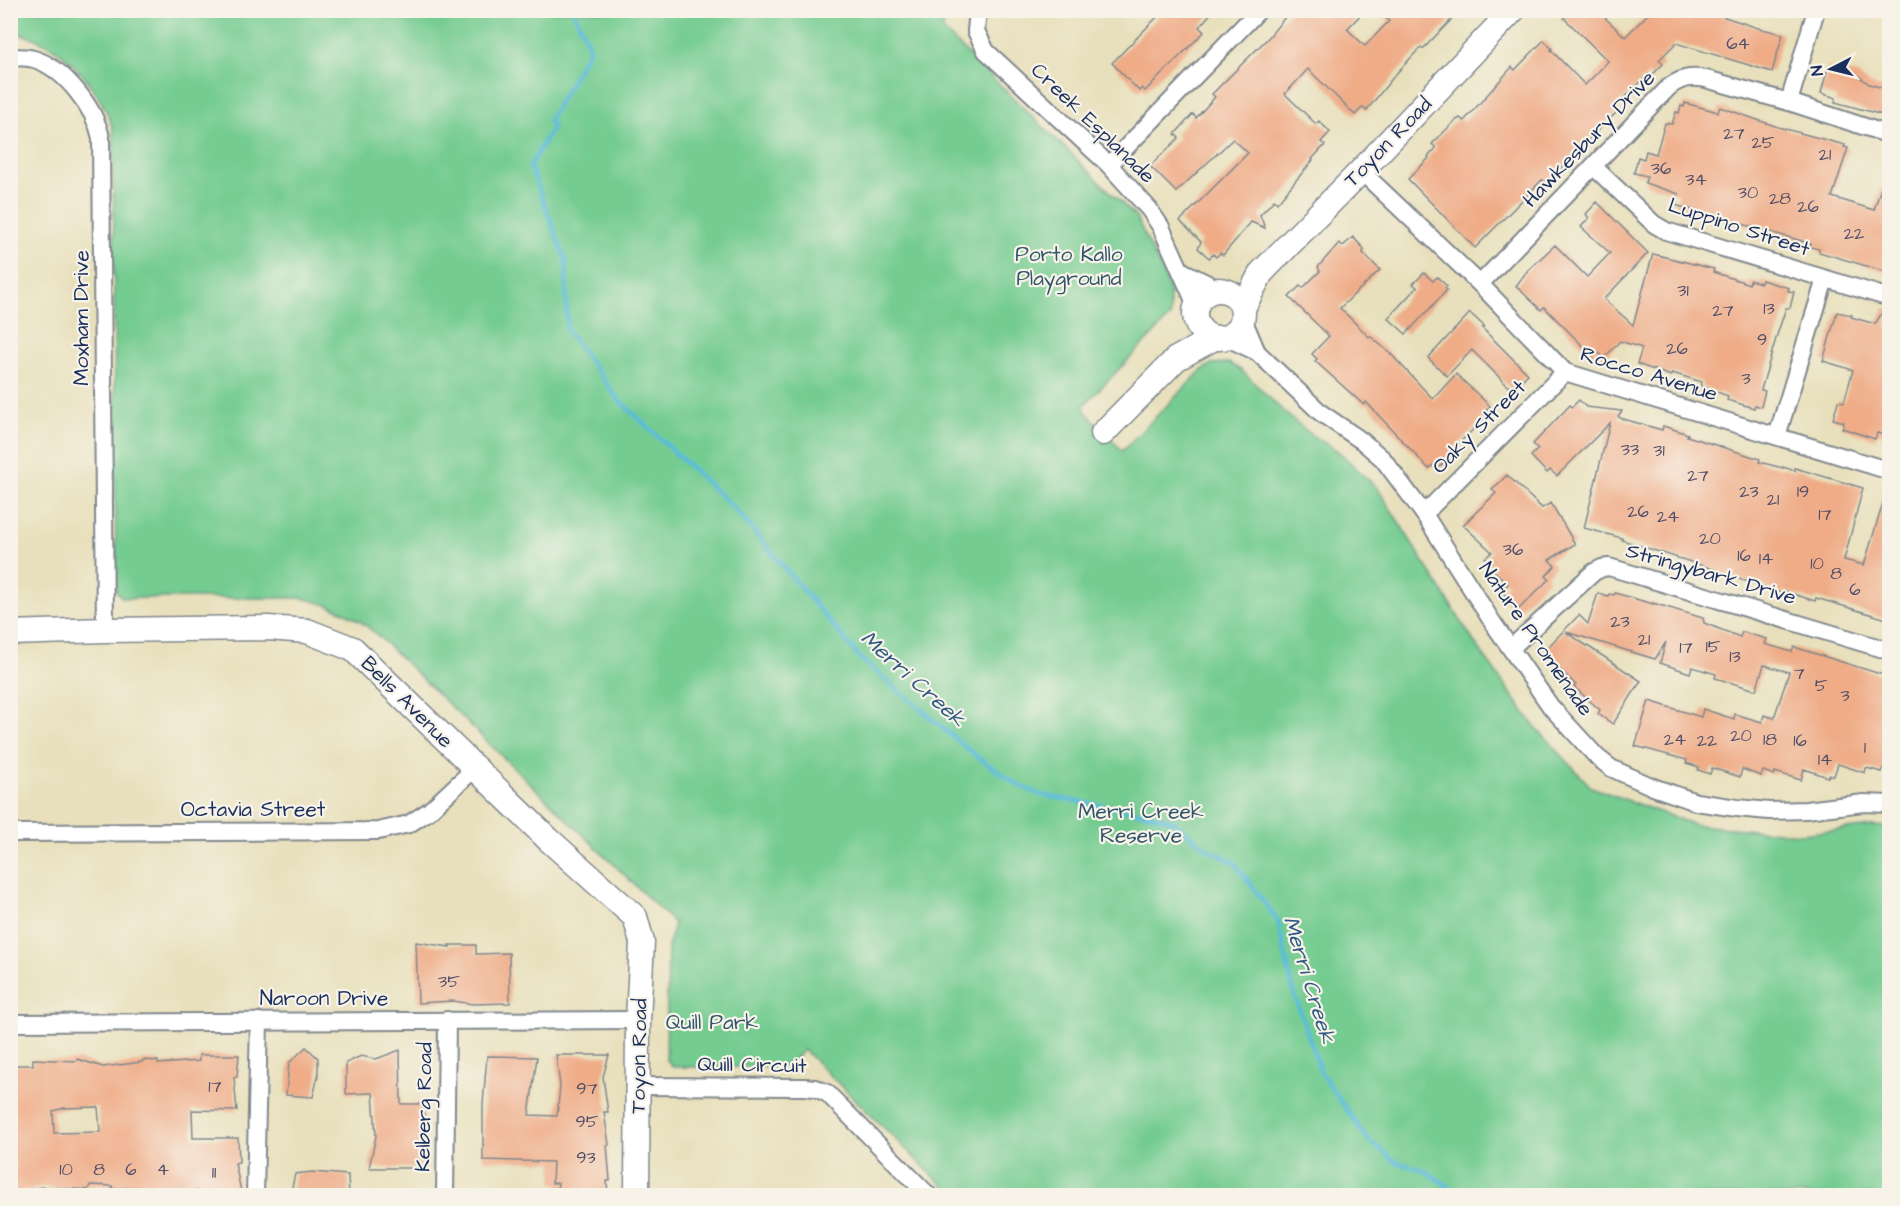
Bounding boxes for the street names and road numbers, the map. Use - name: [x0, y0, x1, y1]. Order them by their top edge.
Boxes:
- street label: Creek Esplanade: [1024, 56, 1162, 191]
- street label: Hawkesbury Drive: [1516, 64, 1663, 215]
- street label: Toyon Road: [1337, 90, 1440, 195]
- street label: Luppino Street: [1664, 190, 1814, 265]
- street label: Moxham Drive: [67, 250, 96, 386]
- street label: Rocco Avenue: [1577, 339, 1721, 409]
- street label: Oaky Street: [1425, 373, 1534, 482]
- street label: Stringybark Drive: [1622, 536, 1799, 614]
- street label: Nature Promenade: [1472, 556, 1600, 722]
- street label: Bells Avenue: [354, 649, 460, 755]
- street label: Octavia Street: [181, 795, 326, 824]
- street label: Naroon Drive: [260, 984, 388, 1013]
- street label: Toyon Road: [623, 998, 657, 1114]
- street label: Kelberg Road: [408, 1042, 442, 1172]
- street label: Quill Circuit: [697, 1050, 807, 1080]

